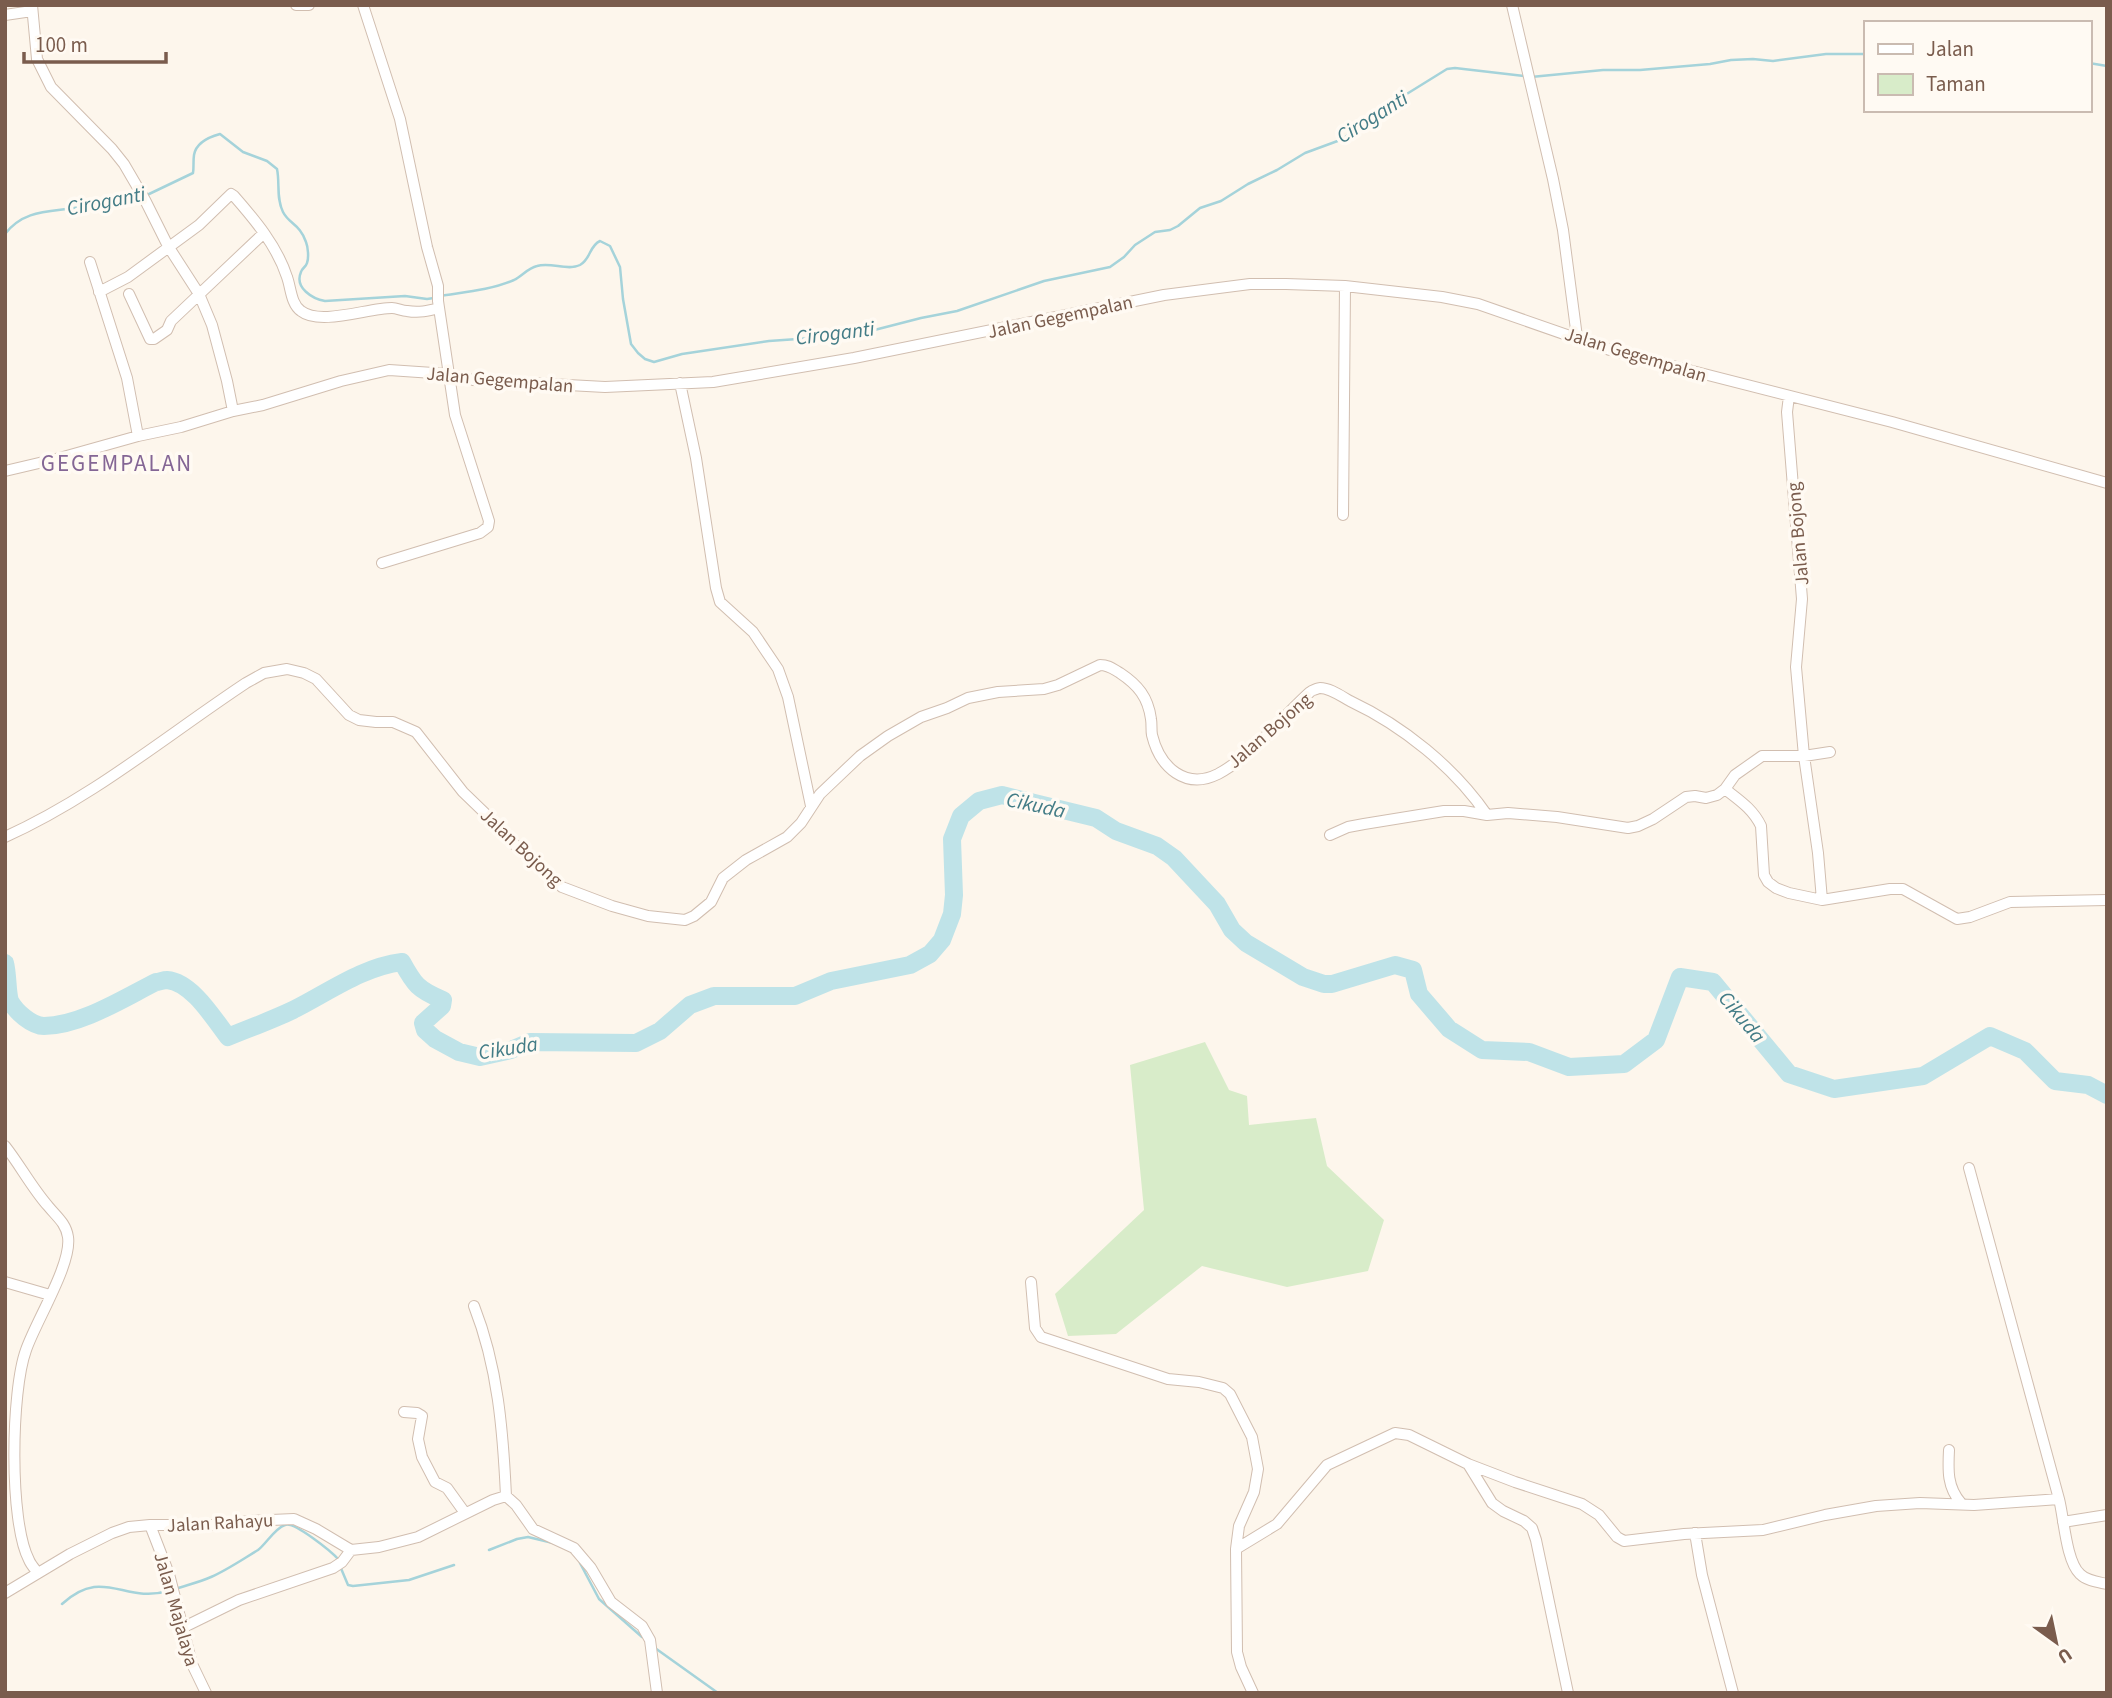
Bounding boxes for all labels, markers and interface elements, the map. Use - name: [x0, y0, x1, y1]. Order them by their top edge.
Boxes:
- scale bar: [24, 21, 166, 65]
- legend: [1864, 21, 2091, 112]
- text: 100 m: [35, 30, 88, 60]
- text: Jalan: [1926, 34, 1974, 64]
- text: Taman: [1926, 69, 1986, 99]
- water label: Ciroganti: [1330, 83, 1415, 151]
- water label: Ciroganti: [64, 178, 149, 223]
- street label: Jalan Gegempalan: [985, 289, 1135, 346]
- water label: Ciroganti: [794, 313, 877, 353]
- street label: Jalan Gegempalan: [1561, 321, 1710, 390]
- street label: Jalan Gegempalan: [425, 361, 574, 400]
- district label: GEGEMPALAN: [41, 447, 193, 480]
- street label: Jalan Bojong: [1780, 481, 1816, 587]
- street label: Jalan Bojong: [1222, 687, 1318, 775]
- water label: Cikuda: [1004, 784, 1068, 826]
- street label: Jalan Bojong: [474, 803, 568, 894]
- water label: Cikuda: [1711, 984, 1773, 1050]
- water label: Cikuda: [476, 1029, 540, 1067]
- street label: Jalan Rahayu: [166, 1507, 274, 1540]
- street label: Jalan Majalaya: [146, 1549, 205, 1670]
- north arrow: [2021, 1607, 2091, 1677]
- text: U: [2052, 1640, 2077, 1670]

